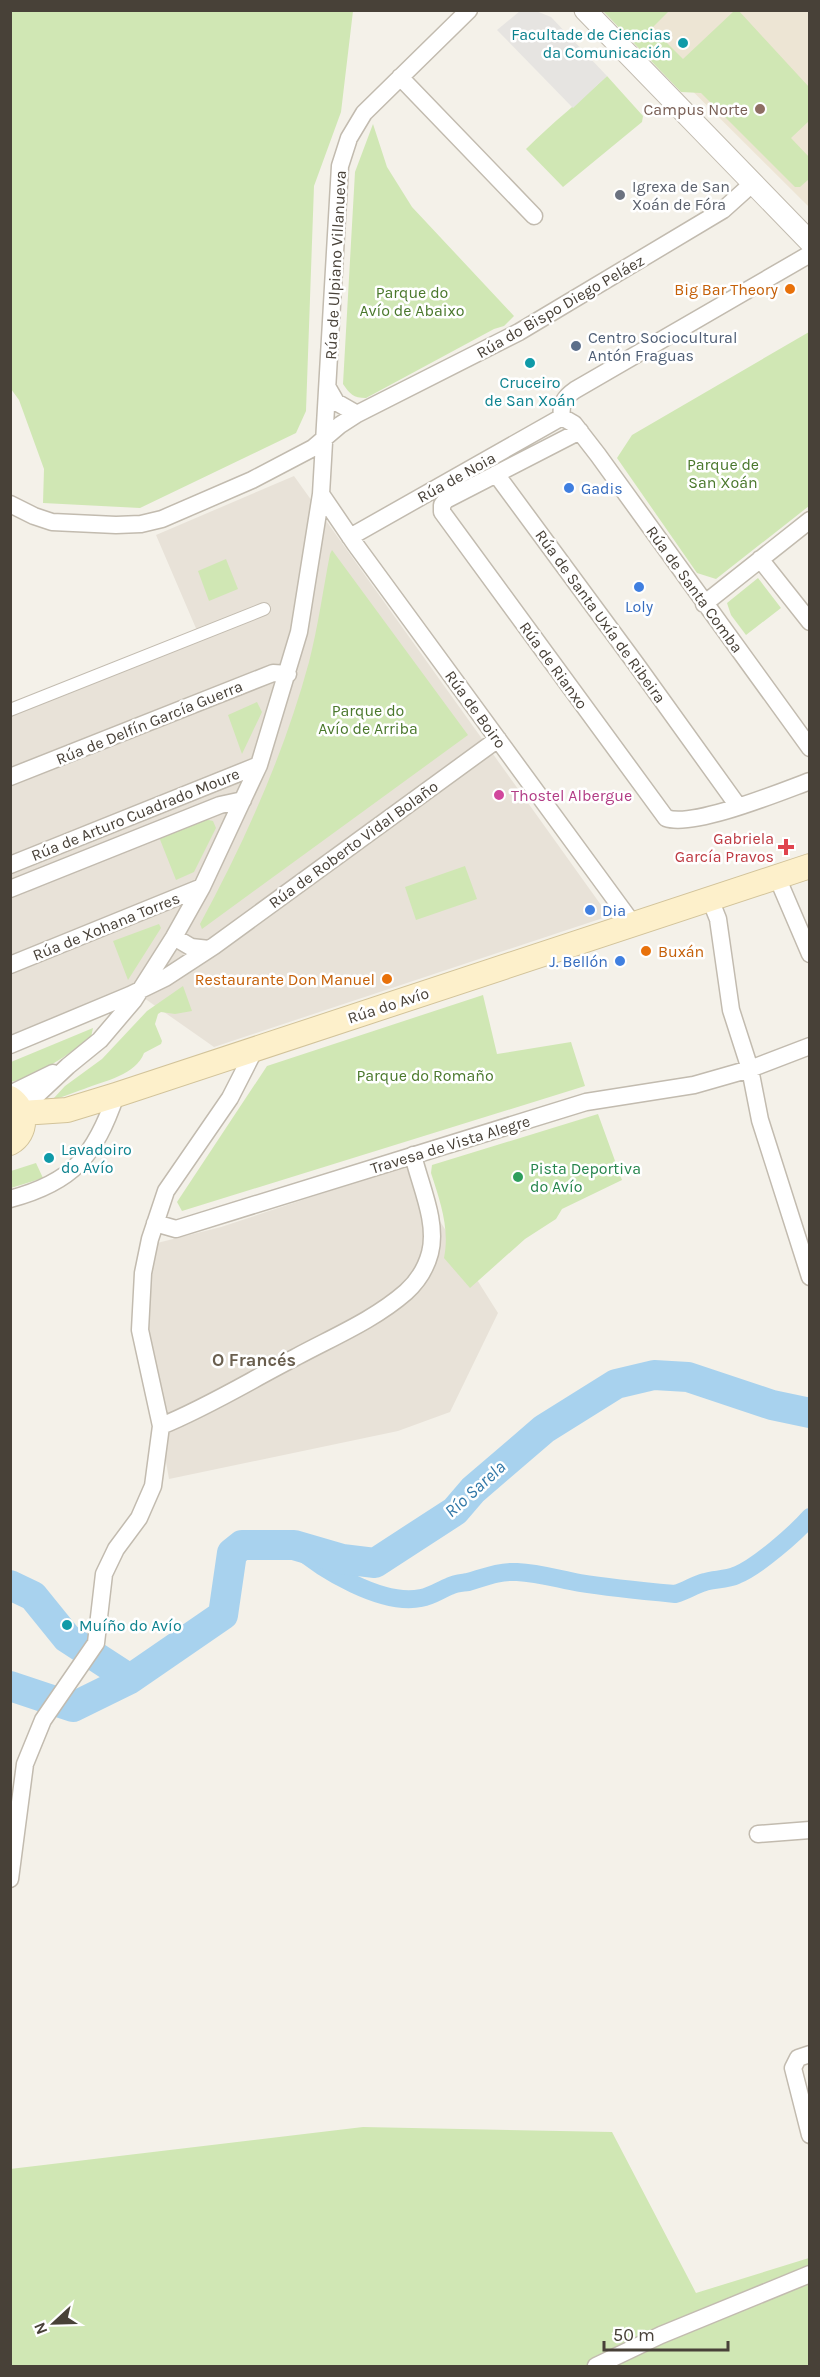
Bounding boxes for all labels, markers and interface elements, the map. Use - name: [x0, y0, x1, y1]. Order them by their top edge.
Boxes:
- place label: Facultade de Ciencias da Comunicación: [511, 25, 671, 62]
- marker: Facultade de Ciencias da Comunicación: [676, 36, 690, 50]
- place label: Campus Norte: [643, 100, 748, 119]
- marker: Campus Norte: [753, 102, 767, 116]
- street label: Rúa de Ulpiano Villanueva: [321, 170, 350, 360]
- place label: Igrexa de San Xoán de Fóra: [632, 177, 730, 214]
- marker: Igrexa de San Xoán de Fóra: [613, 188, 627, 202]
- street label: Rúa do Bispo Diego Peláez: [473, 251, 647, 362]
- place label: Big Bar Theory: [674, 280, 779, 299]
- marker: Big Bar Theory: [783, 282, 797, 296]
- park label: Parque do Avío de Abaixo: [360, 283, 464, 320]
- place label: Centro Sociocultural Antón Fraguas: [588, 328, 737, 365]
- marker: Centro Sociocultural Antón Fraguas: [569, 339, 583, 353]
- marker: Cruceiro de San Xoán: [523, 356, 537, 370]
- place label: Cruceiro de San Xoán: [485, 373, 575, 410]
- street label: Rúa de Noia: [414, 448, 499, 507]
- park label: Parque de San Xoán: [687, 455, 759, 492]
- place label: Gadis: [581, 479, 623, 498]
- marker: Gadis: [562, 481, 576, 495]
- street label: Rúa de Santa Comba: [642, 522, 747, 656]
- street label: Rúa de Santa Uxía de Ribeira: [531, 526, 670, 707]
- marker: Loly: [632, 580, 646, 594]
- place label: Loly: [625, 597, 654, 616]
- street label: Rúa de Rianxo: [515, 618, 592, 713]
- street label: Rúa de Boiro: [441, 667, 510, 752]
- street label: Rúa de Delfín García Guerra: [53, 676, 245, 769]
- park label: Parque do Avío de Arriba: [318, 701, 418, 738]
- street label: Rúa de Arturo Cuadrado Moure: [28, 764, 242, 865]
- street label: Rúa de Roberto Vidal Bolaño: [265, 777, 442, 912]
- place label: Thostel Albergue: [511, 786, 632, 805]
- marker: Thostel Albergue: [492, 788, 506, 802]
- place label: Gabriela García Pravos: [675, 829, 774, 866]
- marker: Gabriela García Pravos: [779, 840, 793, 854]
- street label: Rúa de Xohana Torres: [30, 888, 183, 965]
- place label: Dia: [602, 901, 626, 920]
- marker: Dia: [583, 903, 597, 917]
- place label: Buxán: [658, 942, 704, 961]
- marker: Buxán: [639, 944, 653, 958]
- place label: J. Bellón: [549, 952, 608, 971]
- marker: J. Bellón: [613, 954, 627, 968]
- place label: Restaurante Don Manuel: [195, 970, 375, 989]
- marker: Restaurante Don Manuel: [380, 972, 394, 986]
- street label: Rúa do Avío: [345, 983, 431, 1028]
- park label: Parque do Romaño: [356, 1066, 494, 1085]
- street label: Travesa de Vista Alegre: [368, 1111, 532, 1178]
- place label: Lavadoiro do Avío: [61, 1140, 132, 1177]
- marker: Lavadoiro do Avío: [42, 1151, 56, 1165]
- place label: Pista Deportiva do Avío: [530, 1159, 641, 1196]
- marker: Pista Deportiva do Avío: [511, 1170, 525, 1184]
- district label: O Francés: [212, 1349, 296, 1371]
- water label: Río Sarela: [440, 1456, 510, 1522]
- place label: Muíño do Avío: [79, 1616, 182, 1635]
- marker: Muíño do Avío: [60, 1618, 74, 1632]
- north arrow: [24, 2293, 84, 2353]
- scale bar: [604, 2314, 728, 2352]
- text: N: [30, 2320, 52, 2337]
- text: 50 m: [613, 2324, 655, 2346]

